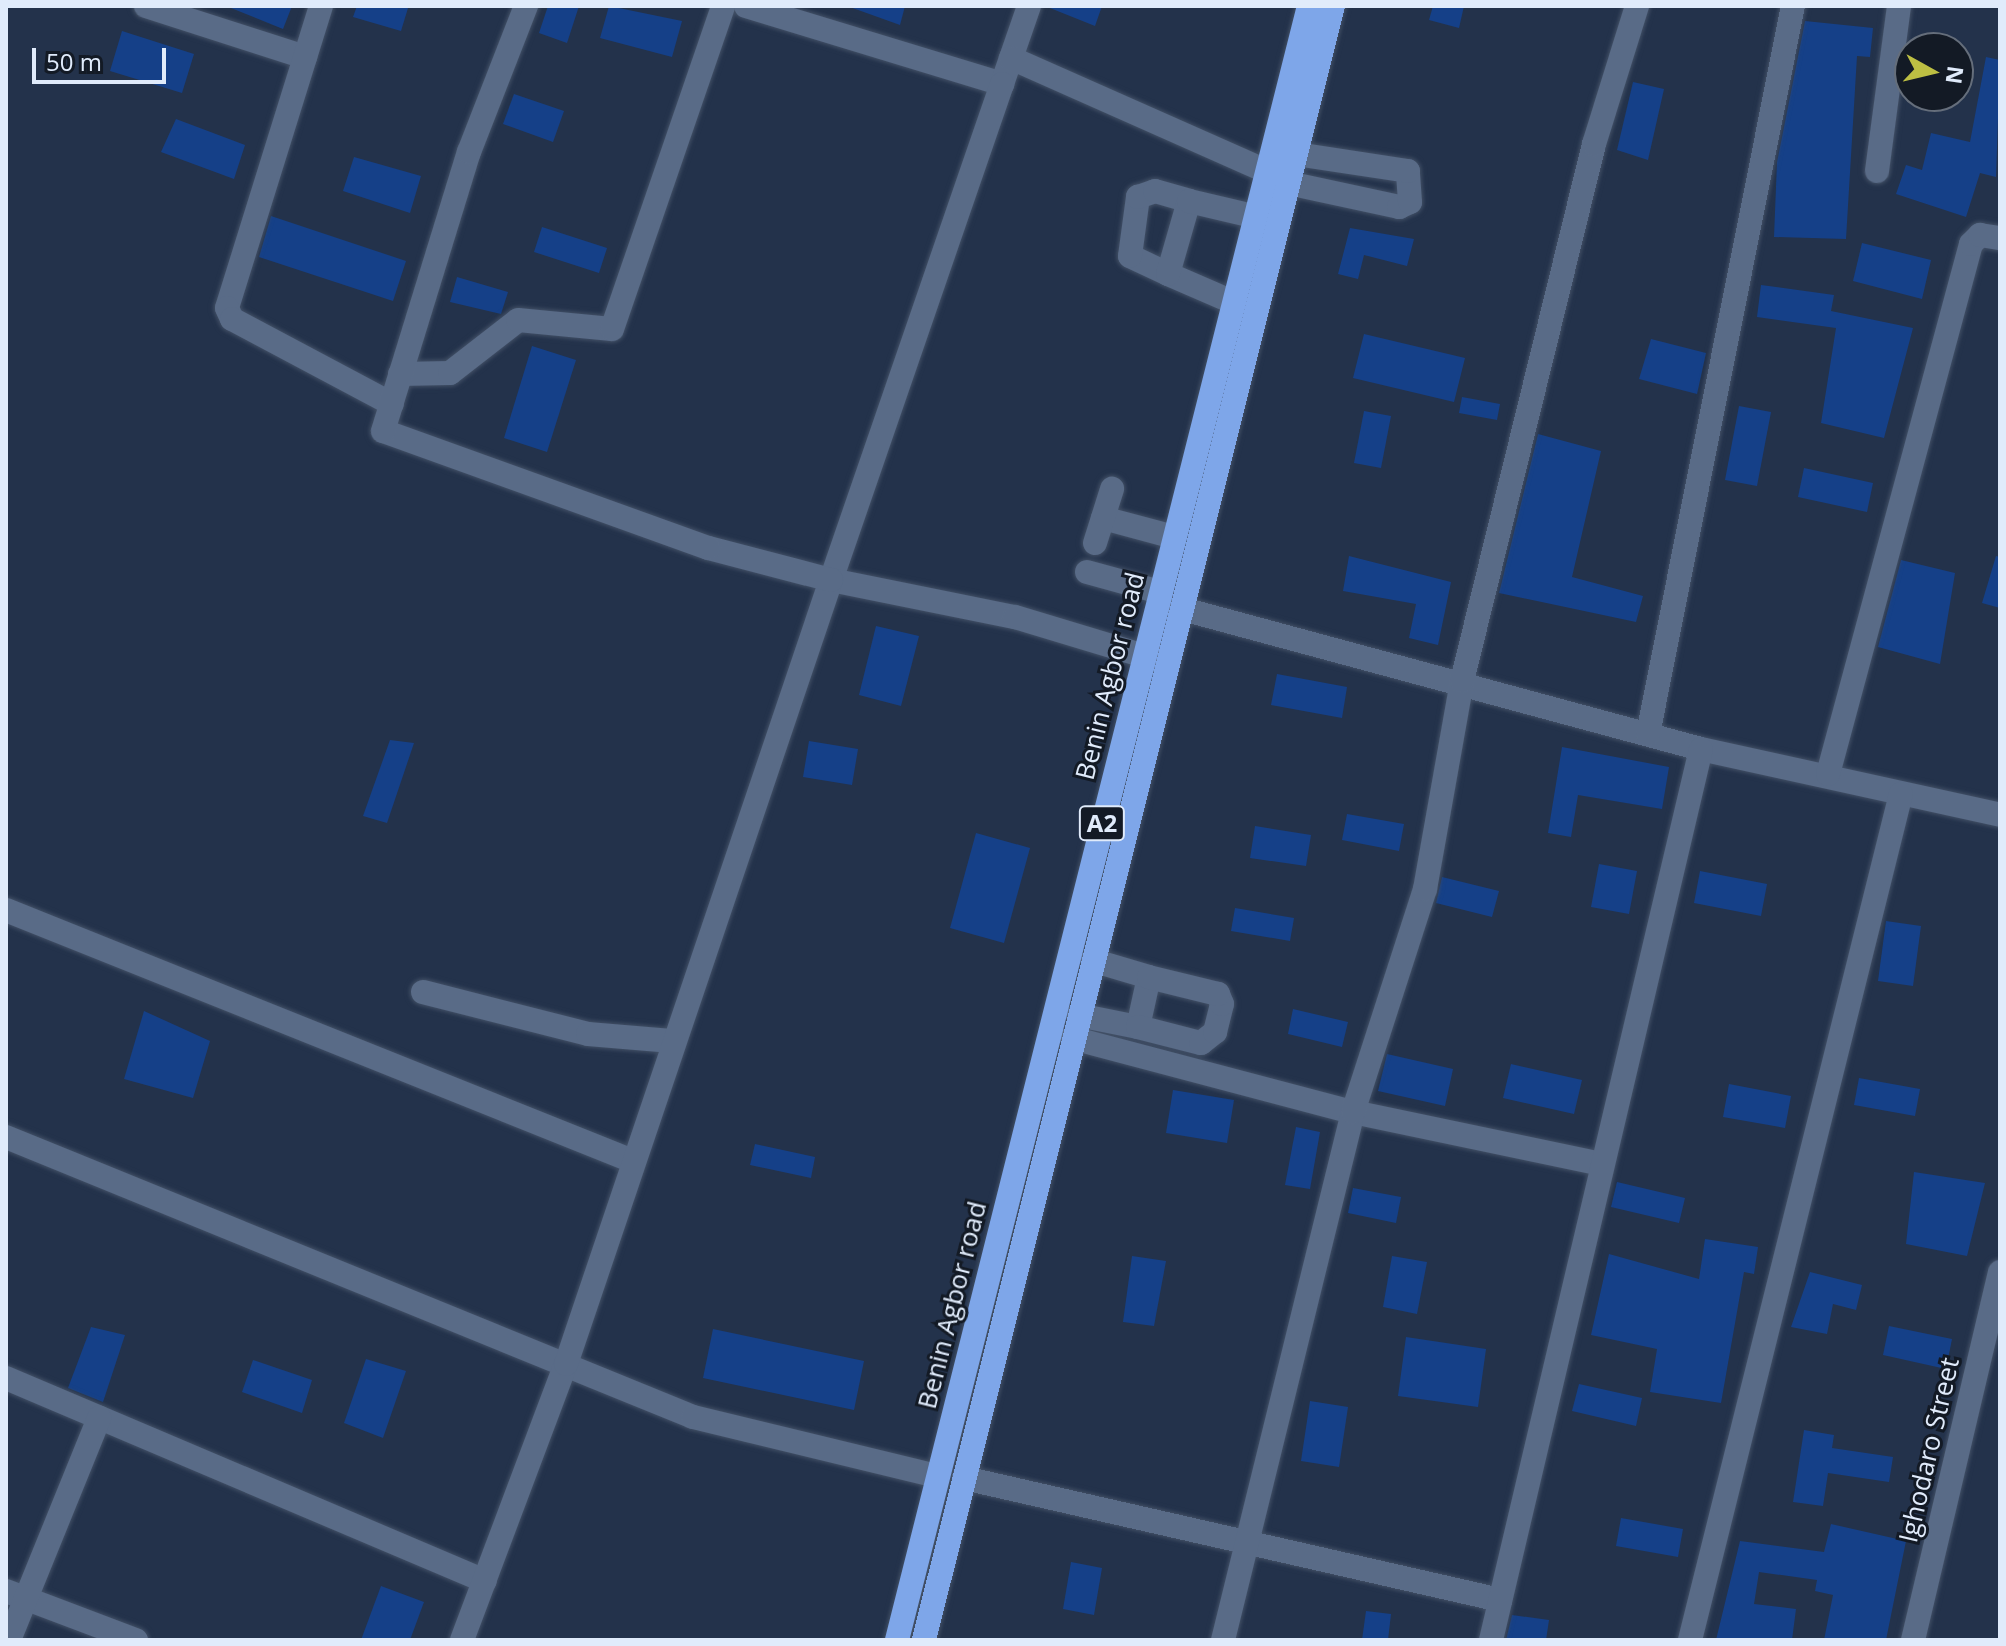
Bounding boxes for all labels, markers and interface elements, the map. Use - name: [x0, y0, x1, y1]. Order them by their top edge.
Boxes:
- scale bar: [36, 32, 170, 82]
- north arrow: [1894, 32, 1974, 112]
- text: 50 m: [46, 45, 102, 78]
- text: N: [1940, 64, 1972, 86]
- street label: Benin Agbor road: [1069, 569, 1151, 783]
- road number: A2: [1078, 803, 1126, 843]
- street label: Benin Agbor road: [911, 1198, 993, 1412]
- street label: Ighodaro Street: [1893, 1354, 1965, 1546]

